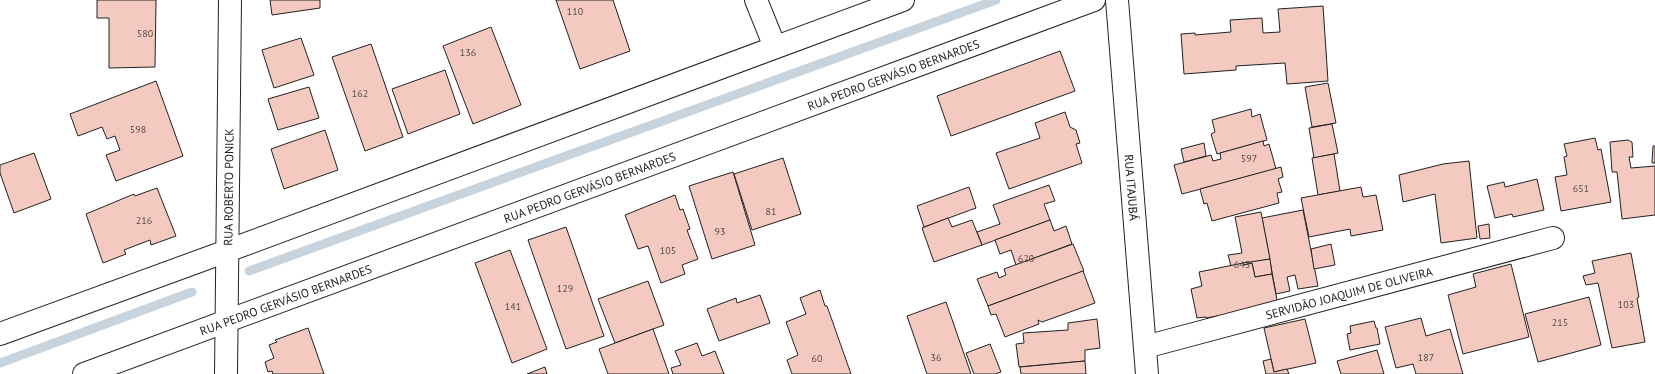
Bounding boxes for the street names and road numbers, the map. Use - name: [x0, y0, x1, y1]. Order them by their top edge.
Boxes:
- street label: RUA PEDRO GERVÁSIO BERNARDES: [805, 36, 981, 113]
- street label: RUA ROBERTO PONICK: [220, 128, 236, 246]
- street label: RUA PEDRO GERVÁSIO BERNARDES: [501, 148, 678, 226]
- street label: RUA ITAJUBÁ: [1122, 154, 1142, 221]
- street label: RUA PEDRO GERVÁSIO BERNARDES: [198, 261, 374, 338]
- street label: SERVIDÃO JOAQUIM DE OLIVEIRA: [1264, 263, 1434, 322]

